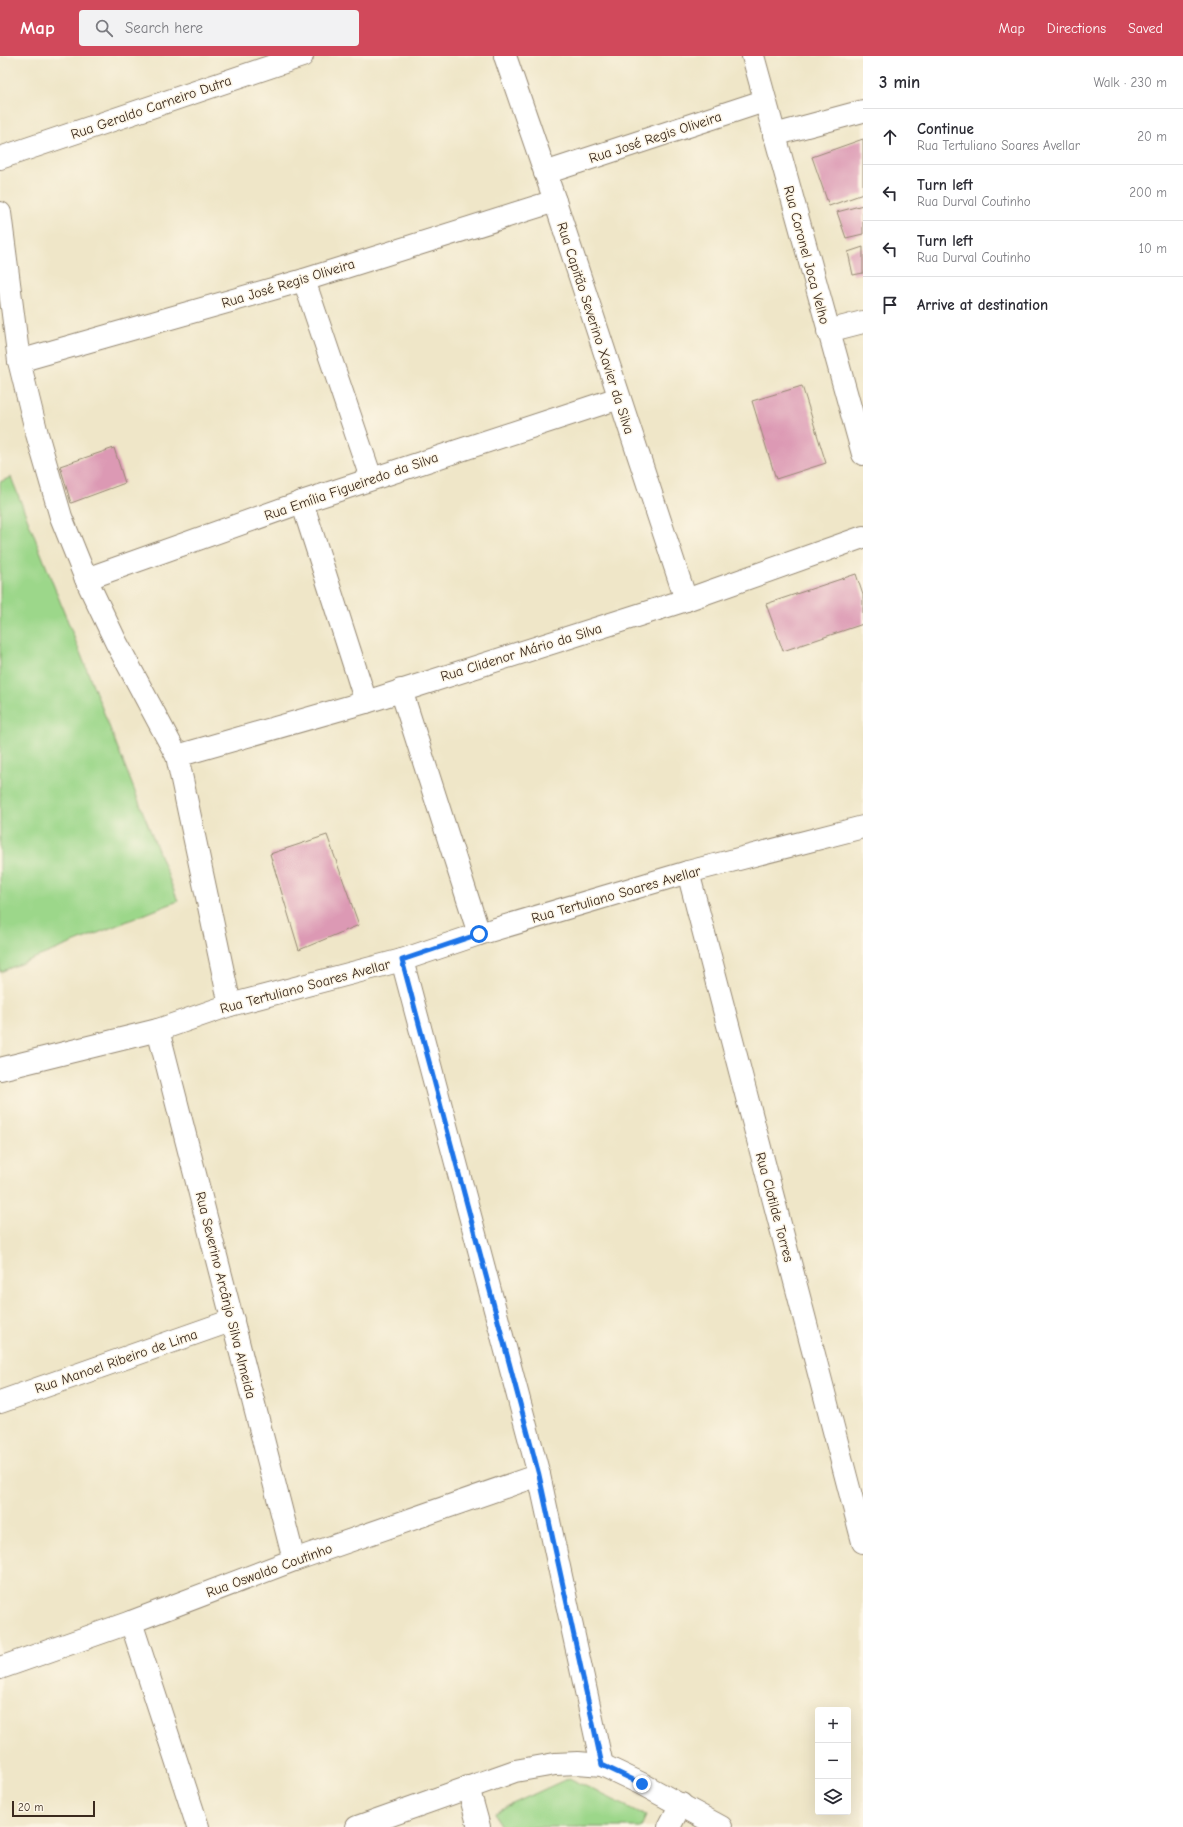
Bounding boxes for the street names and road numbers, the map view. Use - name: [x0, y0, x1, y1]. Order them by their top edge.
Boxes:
- street label: Rua Geraldo Carneiro Dutra: [69, 72, 234, 143]
- street label: Rua José Regis Oliveira: [587, 108, 724, 167]
- street label: Rua Coronel Joca Velho: [780, 184, 833, 326]
- street label: Rua Capitão Severino Xavier da Silva: [553, 220, 638, 436]
- street label: Rua José Regis Oliveira: [219, 255, 357, 312]
- street label: Rua Emília Figueiredo da Silva: [262, 449, 440, 524]
- street label: Rua Clidenor Mário da Silva: [438, 620, 604, 685]
- street label: Rua Tertuliano Soares Avellar: [529, 862, 703, 927]
- street label: Rua Tertuliano Soares Avellar: [218, 955, 392, 1017]
- street label: Rua Clotilde Torres: [752, 1150, 797, 1264]
- street label: Rua Severino Arcânjo Silva Almeida: [192, 1190, 259, 1400]
- street label: Rua Manoel Ribeiro de Lima: [33, 1326, 200, 1397]
- street label: Rua Oswaldo Coutinho: [204, 1540, 335, 1601]

